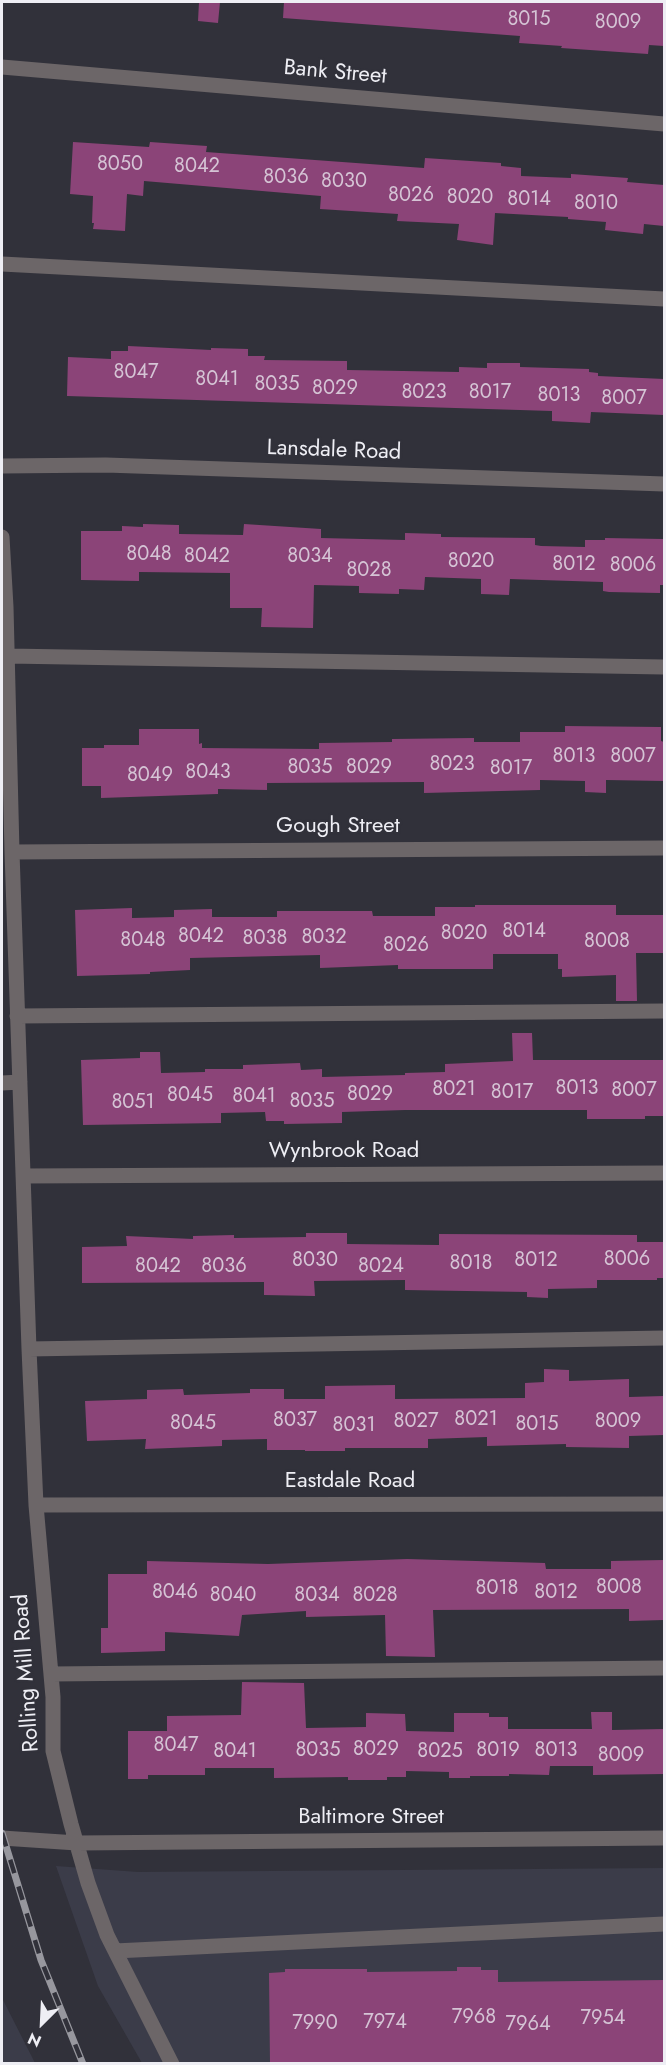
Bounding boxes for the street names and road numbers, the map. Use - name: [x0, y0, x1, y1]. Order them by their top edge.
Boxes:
- street label: Bank Street: [282, 55, 388, 91]
- street label: Lansdale Road: [266, 435, 402, 467]
- street label: Gough Street: [276, 814, 400, 840]
- street label: Wynbrook Road: [269, 1139, 419, 1165]
- street label: Eastdale Road: [285, 1469, 415, 1495]
- street label: Rolling Mill Road: [8, 1593, 46, 1753]
- street label: Baltimore Street: [298, 1805, 444, 1831]

